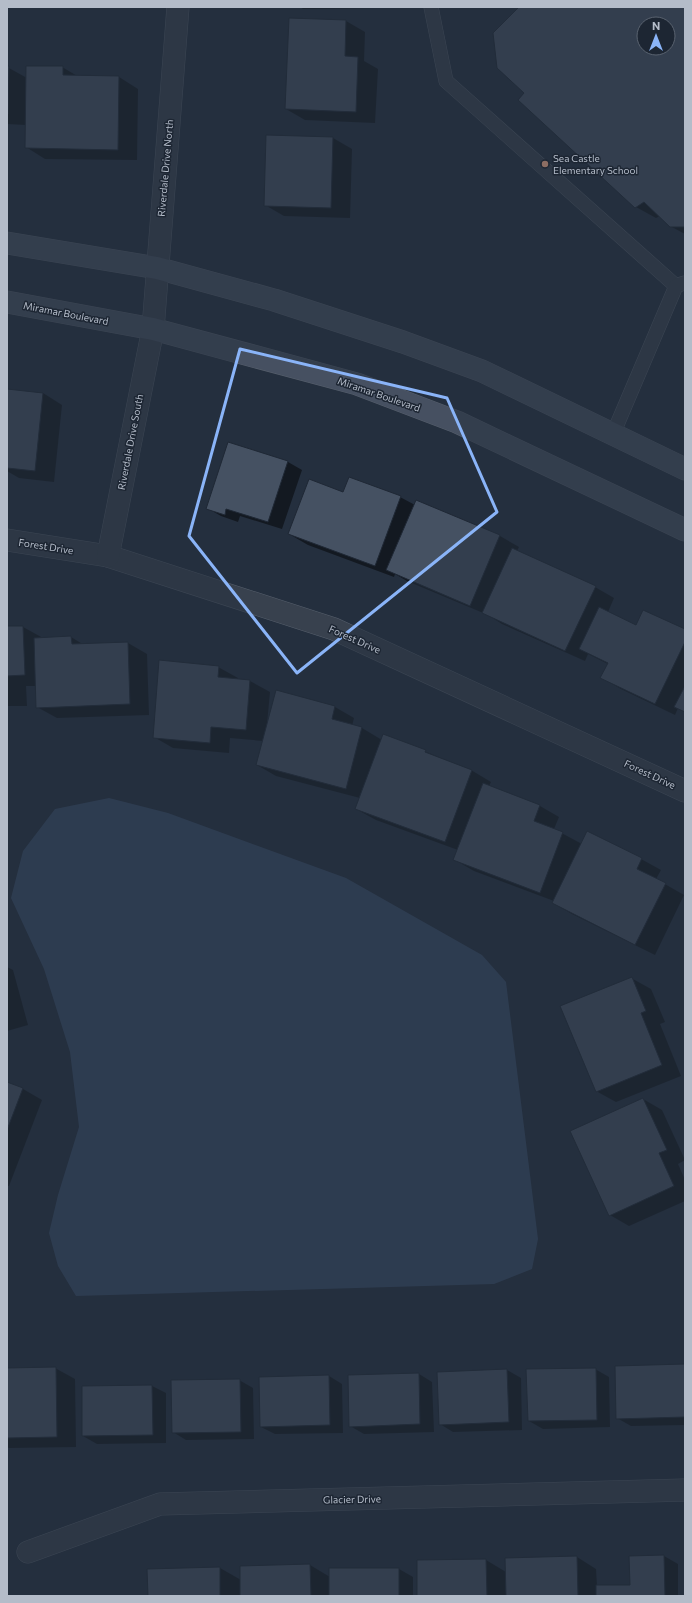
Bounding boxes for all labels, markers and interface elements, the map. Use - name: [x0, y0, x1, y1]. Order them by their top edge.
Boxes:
- north arrow: [636, 16, 676, 56]
- text: N: [652, 19, 660, 32]
- street label: Riverdale Drive North: [155, 119, 175, 217]
- place label: Sea Castle Elementary School: [553, 152, 638, 176]
- marker: Sea Castle Elementary School: [540, 159, 550, 169]
- street label: Miramar Boulevard: [22, 299, 110, 327]
- street label: Miramar Boulevard: [336, 374, 422, 414]
- street label: Riverdale Drive South: [115, 393, 145, 491]
- street label: Forest Drive: [18, 536, 74, 556]
- street label: Forest Drive: [327, 622, 383, 656]
- street label: Forest Drive: [622, 757, 678, 791]
- street label: Glacier Drive: [323, 1492, 381, 1506]

